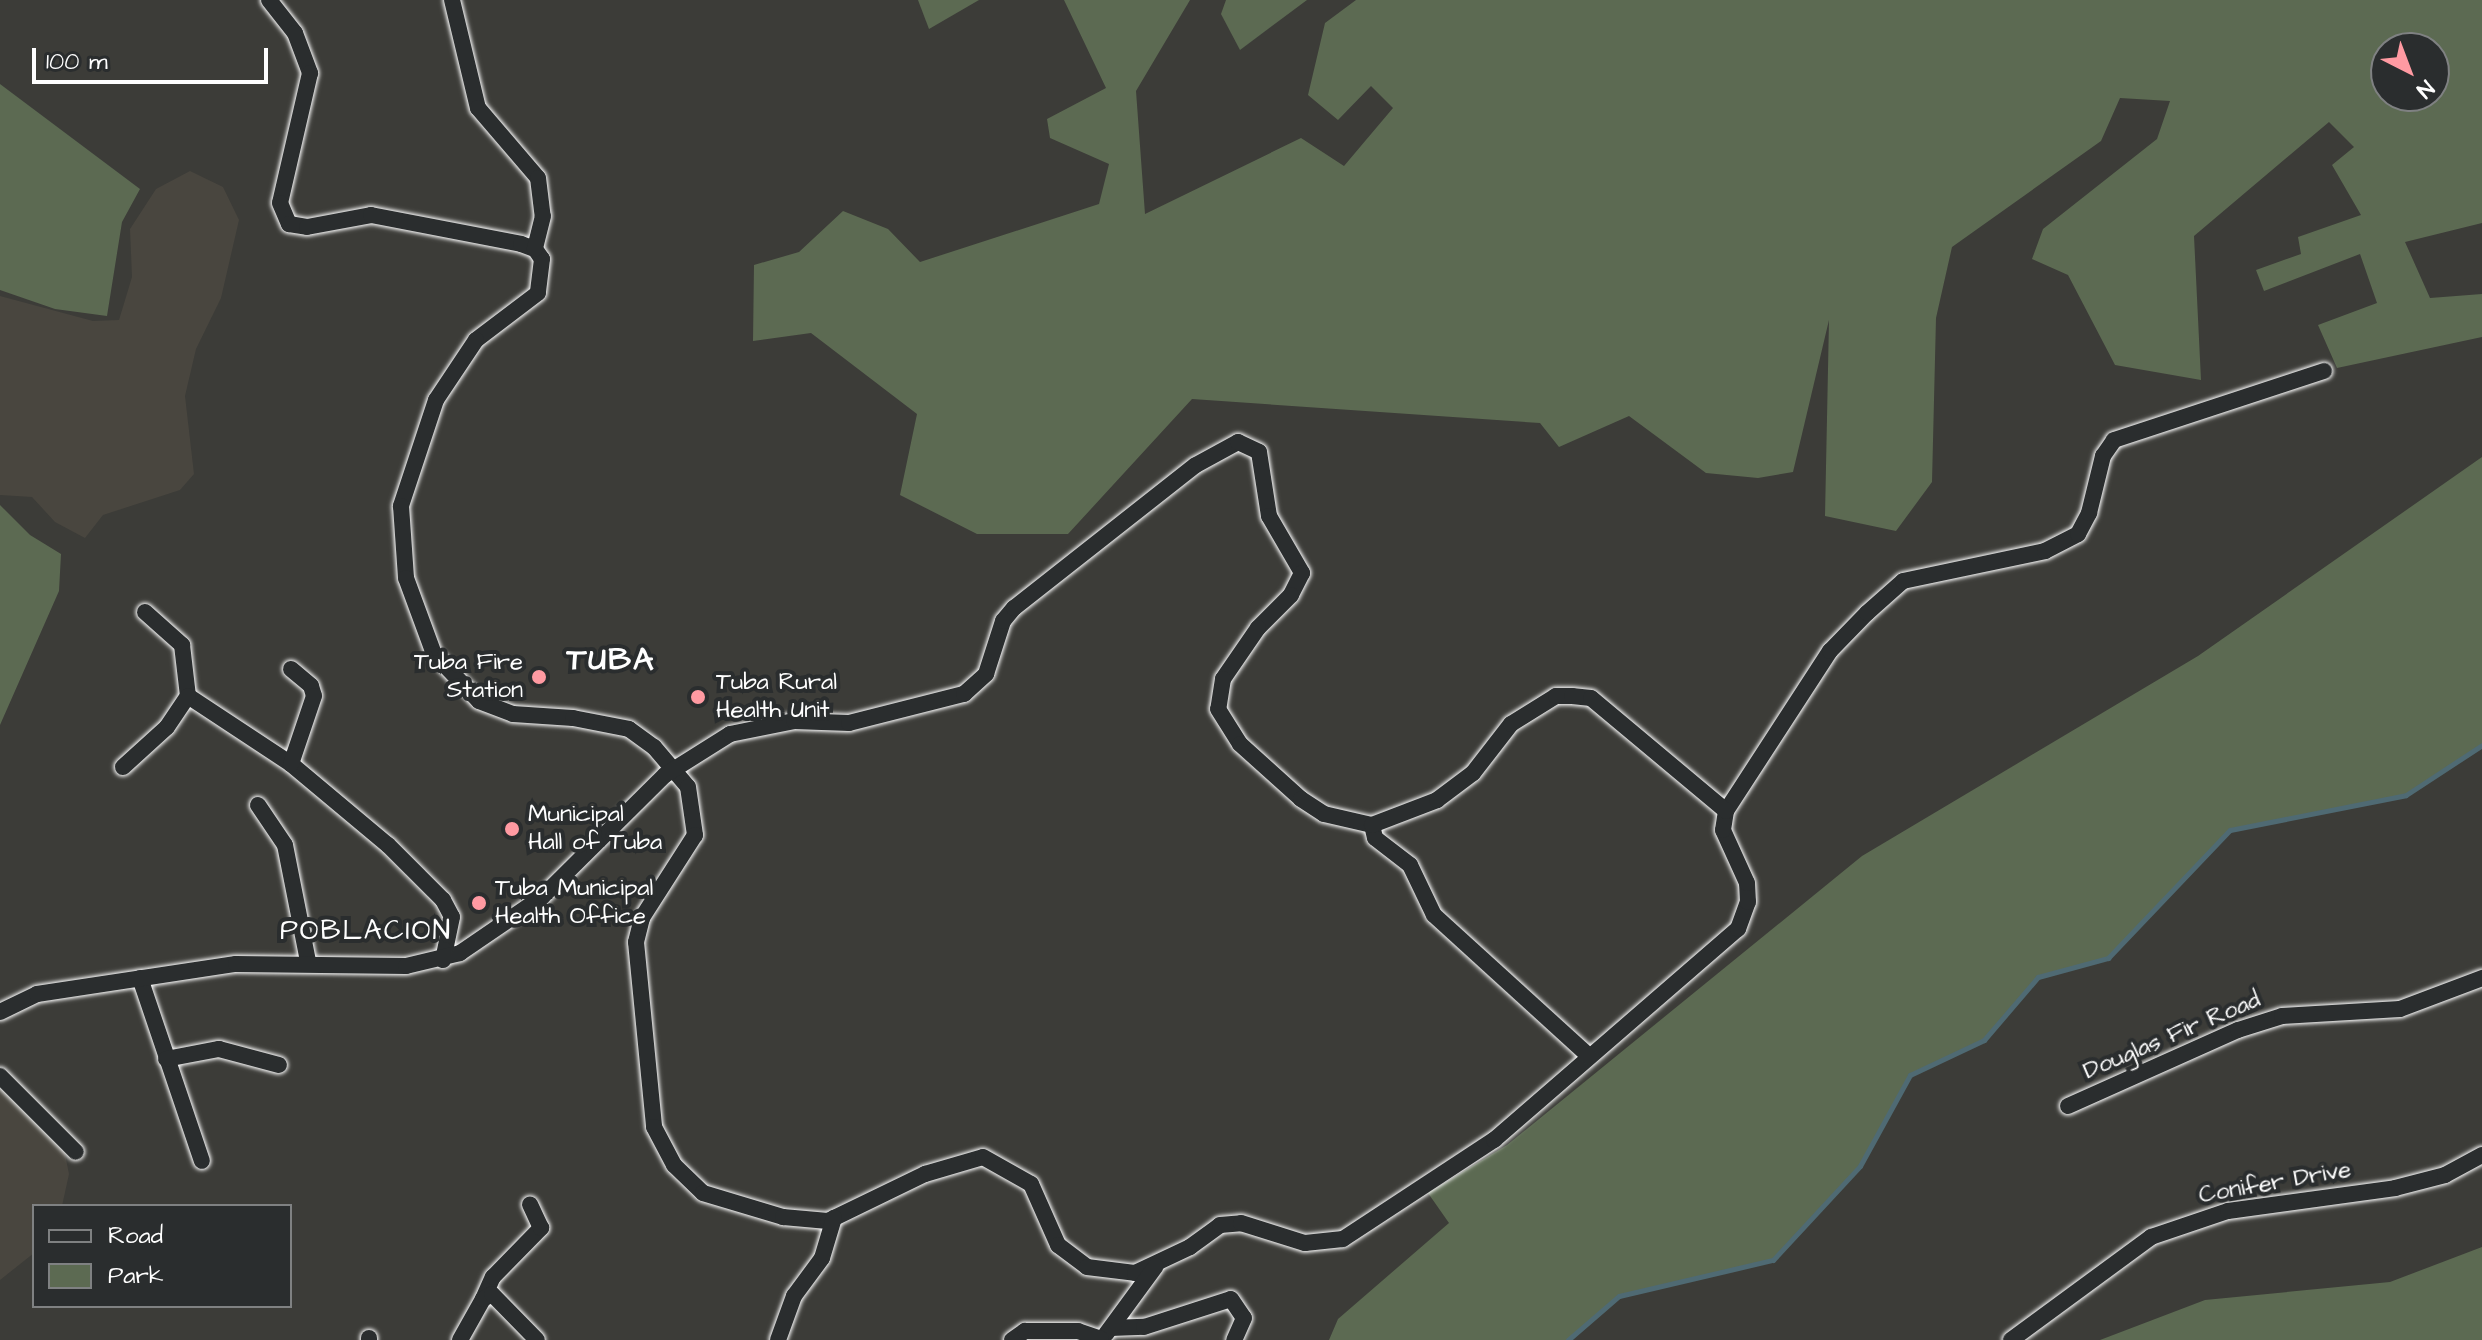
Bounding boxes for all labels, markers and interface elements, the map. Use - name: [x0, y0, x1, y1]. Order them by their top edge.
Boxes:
- scale bar: [36, 32, 272, 82]
- north arrow: [2370, 32, 2450, 112]
- text: 100 m: [46, 45, 108, 79]
- text: N: [2410, 73, 2441, 105]
- district label: TUBA: [566, 641, 656, 679]
- place label: Tuba Fire Station: [414, 649, 523, 705]
- marker: Tuba Fire Station: [530, 668, 548, 686]
- place label: Tuba Rural Health Unit: [716, 669, 837, 725]
- marker: Tuba Rural Health Unit: [687, 686, 709, 708]
- place label: Municipal Hall of Tuba: [528, 801, 662, 857]
- marker: Municipal Hall of Tuba: [503, 820, 521, 838]
- place label: Tuba Municipal Health Office: [495, 875, 653, 931]
- marker: Tuba Municipal Health Office: [470, 894, 488, 912]
- district label: POBLACION: [280, 914, 452, 948]
- street label: Douglas Fir Road: [2079, 986, 2265, 1086]
- street label: Conifer Drive: [2197, 1155, 2353, 1211]
- legend: [32, 1204, 292, 1308]
- text: Road: [108, 1219, 163, 1253]
- text: Park: [108, 1259, 164, 1293]

